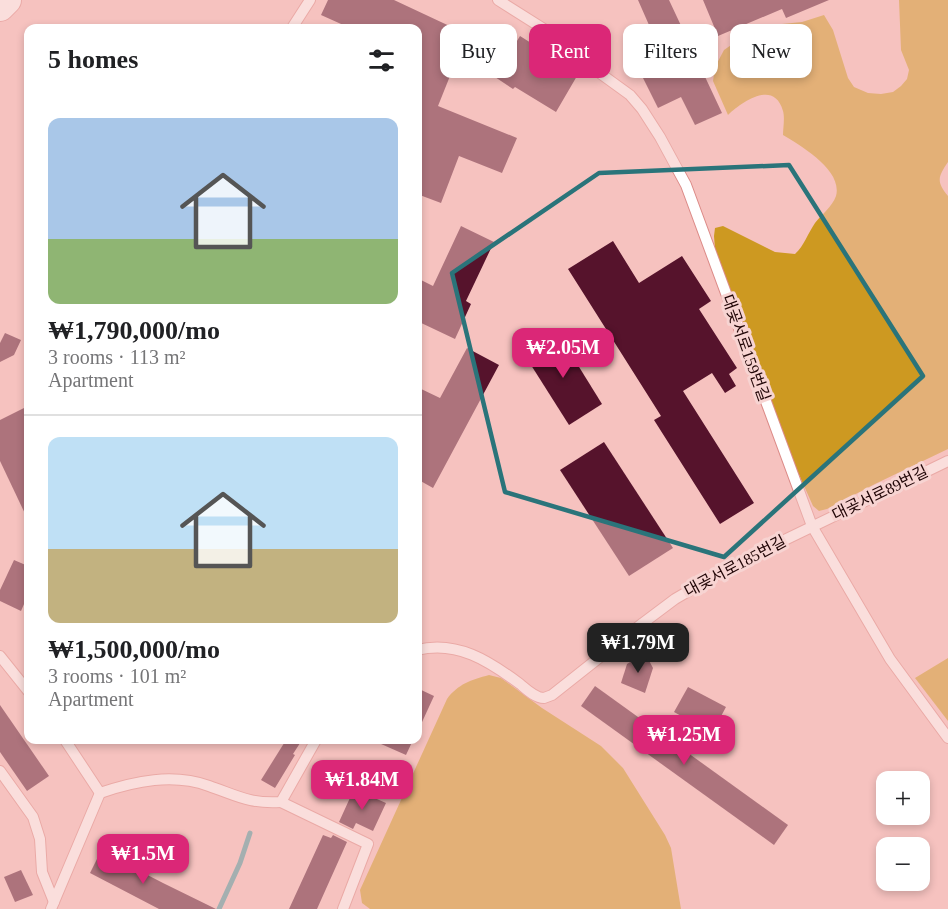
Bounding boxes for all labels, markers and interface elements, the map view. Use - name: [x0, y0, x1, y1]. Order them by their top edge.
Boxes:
- chip: Buy: [440, 24, 517, 78]
- chip: Rent: [529, 24, 611, 78]
- chip: Filters: [623, 24, 718, 78]
- chip: New: [730, 24, 812, 78]
- icon: filters: [365, 44, 398, 77]
- text: 5 homes: [48, 45, 138, 74]
- icon: home: [169, 157, 277, 265]
- street label: 대곶서로159번길: [719, 292, 773, 404]
- text: ₩1,790,000/mo: [48, 316, 220, 345]
- pin: ₩2.05M: [514, 328, 612, 379]
- text: ₩2.05M: [526, 336, 600, 358]
- text: 3 rooms · 113 m²: [48, 346, 185, 368]
- text: Apartment: [48, 369, 134, 391]
- street label: 대곶서로89번길: [829, 462, 931, 524]
- icon: home: [169, 476, 277, 584]
- street label: 대곶서로185번길: [681, 532, 789, 600]
- pin: ₩1.79M: [589, 623, 687, 674]
- text: ₩1.79M: [601, 631, 675, 653]
- text: ₩1,500,000/mo: [48, 635, 220, 664]
- text: 3 rooms · 101 m²: [48, 665, 186, 687]
- text: Apartment: [48, 688, 134, 710]
- pin: ₩1.25M: [635, 715, 733, 766]
- text: ₩1.25M: [647, 723, 721, 745]
- pin: ₩1.84M: [313, 760, 411, 811]
- text: ₩1.84M: [325, 768, 399, 790]
- map controls: [876, 771, 930, 891]
- button: +: [876, 771, 930, 825]
- pin: ₩1.5M: [101, 834, 185, 885]
- button: −: [876, 837, 930, 891]
- text: ₩1.5M: [111, 842, 175, 864]

